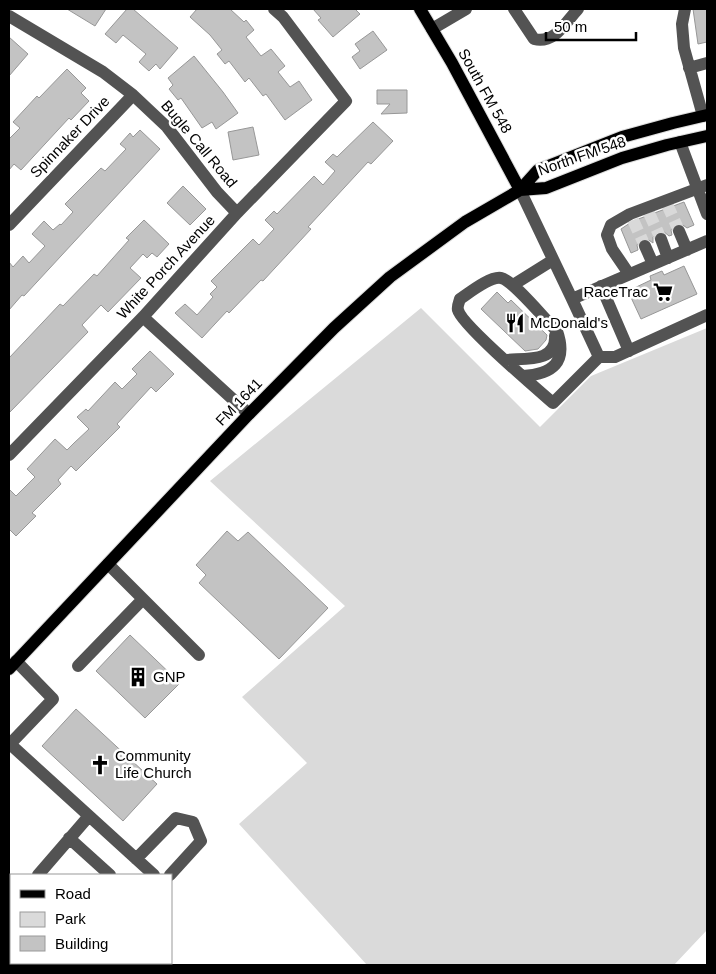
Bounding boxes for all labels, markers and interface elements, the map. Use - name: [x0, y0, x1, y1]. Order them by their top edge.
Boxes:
- scale bar: [546, 10, 636, 42]
- text: 50 m: [554, 18, 587, 35]
- street label: South FM 548: [455, 45, 516, 136]
- street label: Spinnaker Drive: [26, 92, 113, 181]
- street label: Bugle Call Road: [158, 97, 241, 191]
- street label: North FM 548: [536, 133, 628, 178]
- street label: White Porch Avenue: [113, 211, 218, 322]
- supermarket icon: RaceTrac: [652, 281, 674, 303]
- place label: RaceTrac: [584, 283, 648, 300]
- restaurant icon: McDonald's: [504, 312, 526, 334]
- place label: McDonald's: [530, 314, 608, 331]
- street label: FM 1641: [212, 374, 265, 429]
- building icon: GNP: [127, 666, 149, 688]
- place label: GNP: [153, 668, 186, 685]
- place label: Community Life Church: [115, 747, 192, 781]
- church icon: Community Life Church: [89, 754, 111, 776]
- legend: [10, 874, 172, 964]
- text: Road: [55, 885, 91, 902]
- text: Park: [55, 910, 86, 927]
- text: Building: [55, 935, 108, 952]

